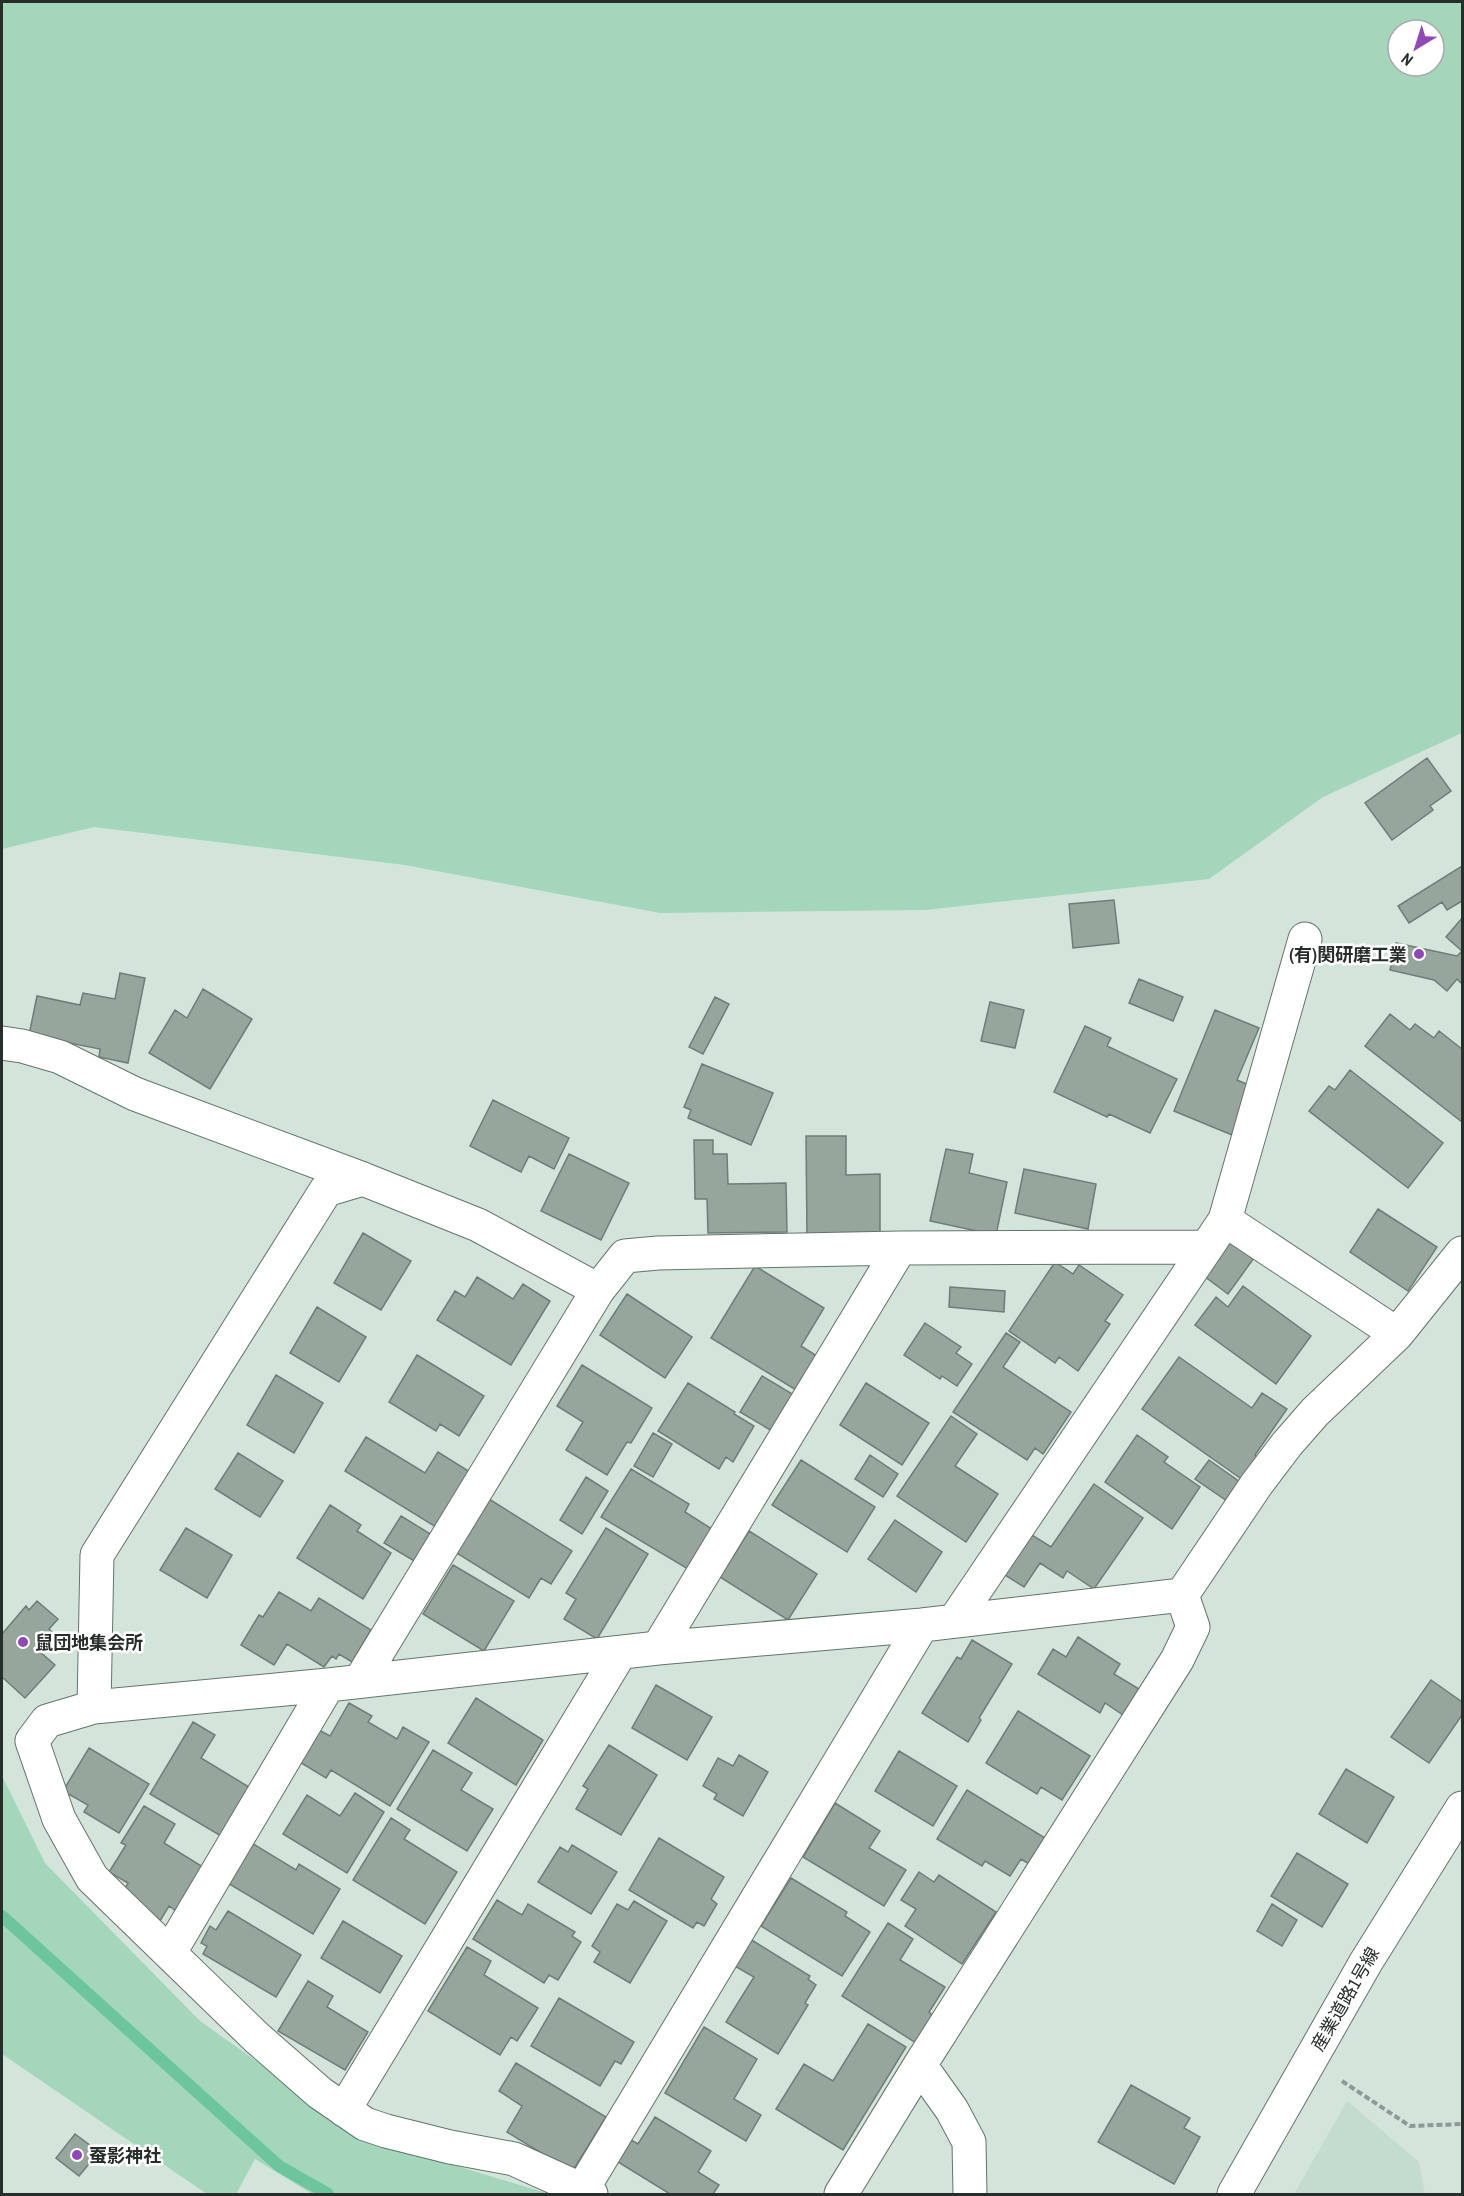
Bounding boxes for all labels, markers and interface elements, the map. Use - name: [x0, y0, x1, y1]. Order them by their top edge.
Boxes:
- north arrow: [1386, 18, 1446, 78]
- text: N: [1396, 48, 1417, 71]
- place label: (有)関研磨工業: [1289, 942, 1407, 967]
- marker: (有)関研磨工業: [1412, 947, 1426, 961]
- place label: 鼠団地集会所: [35, 1630, 143, 1655]
- marker: 鼠団地集会所: [16, 1635, 30, 1649]
- street label: 産業道路1号線: [1305, 1942, 1385, 2056]
- place label: 蚕影神社: [89, 2143, 161, 2168]
- marker: 蚕影神社: [70, 2148, 84, 2162]

